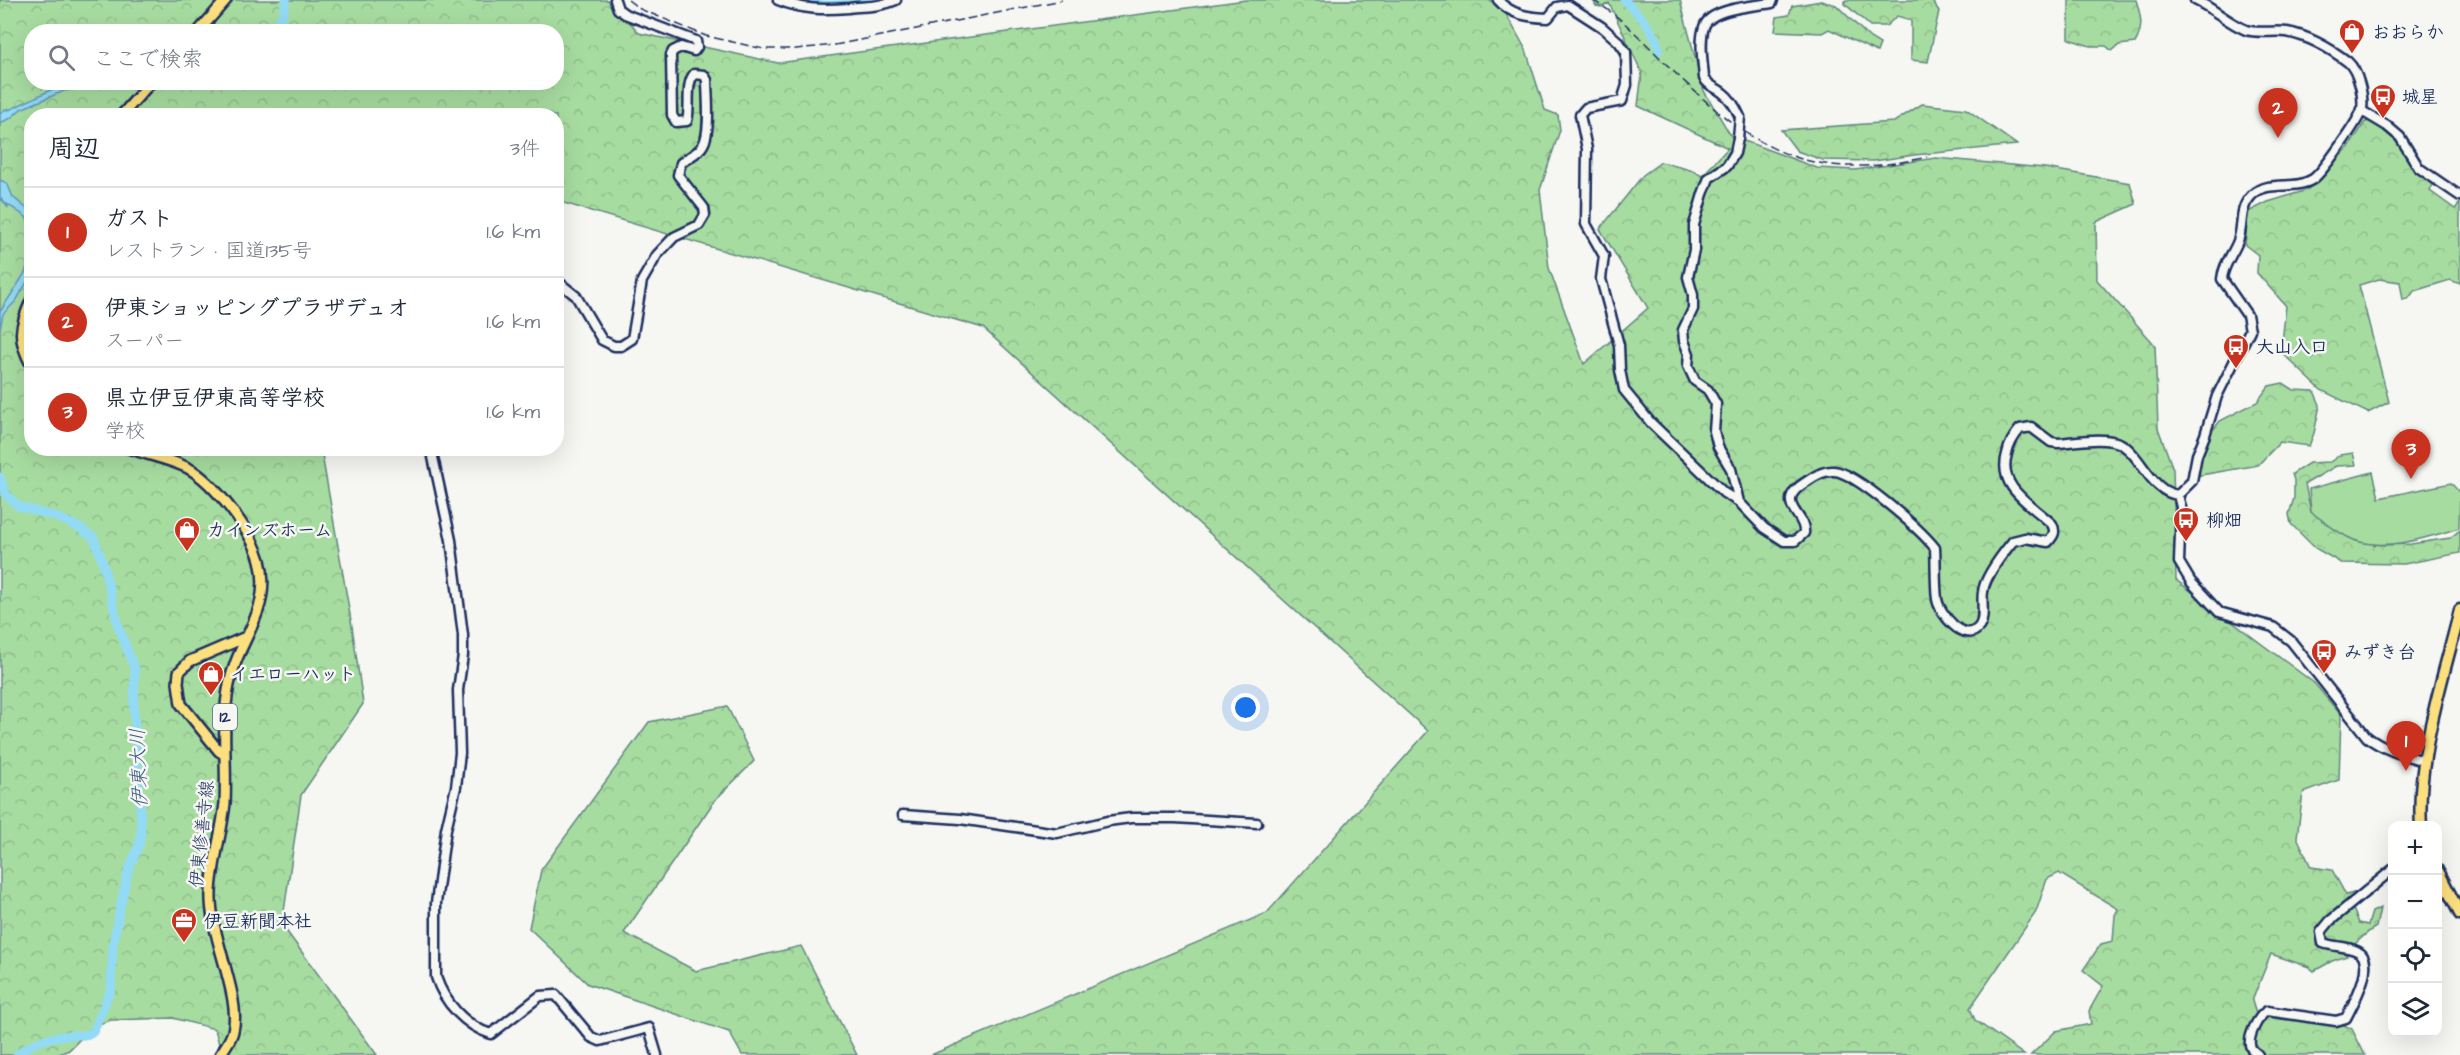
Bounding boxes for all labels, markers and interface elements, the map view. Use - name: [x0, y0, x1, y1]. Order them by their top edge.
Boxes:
- shop icon: おおらか: [2337, 17, 2367, 55]
- place label: おおらか: [2372, 20, 2444, 45]
- search box: [24, 24, 564, 90]
- icon: search: [45, 41, 78, 74]
- text: ここで検索: [93, 44, 203, 75]
- bus stop icon: 城星: [2368, 82, 2398, 120]
- place label: 城星: [2402, 85, 2438, 110]
- pin: 2: [2258, 88, 2298, 138]
- text: 周辺: [48, 131, 100, 167]
- text: 3件: [510, 135, 540, 163]
- text: ガスト: [105, 203, 173, 234]
- text: 1: [66, 218, 69, 246]
- text: 1.6 km: [486, 218, 540, 246]
- text: レストラン · 国道135号: [105, 237, 312, 265]
- text: 伊東ショッピングプラザデュオ: [105, 293, 409, 324]
- text: 2: [62, 308, 73, 336]
- text: 1.6 km: [486, 308, 540, 336]
- text: スーパー: [105, 327, 184, 355]
- bus stop icon: 大山入口: [2221, 332, 2251, 370]
- place label: 大山入口: [2256, 335, 2328, 360]
- text: 県立伊豆伊東高等学校: [105, 383, 325, 414]
- text: 3: [62, 398, 73, 426]
- text: 1.6 km: [486, 398, 540, 426]
- text: 学校: [105, 417, 145, 445]
- pin: 3: [2392, 430, 2430, 479]
- bus stop icon: 柳畑: [2171, 505, 2201, 543]
- place label: 柳畑: [2206, 508, 2242, 533]
- shop icon: カインズホーム: [172, 515, 202, 553]
- place label: カインズホーム: [207, 518, 332, 543]
- bus stop icon: みずき台: [2309, 637, 2339, 675]
- place label: みずき台: [2344, 640, 2416, 665]
- shop icon: イエローハット: [196, 659, 226, 697]
- place label: イエローハット: [230, 662, 356, 687]
- your location: [1231, 693, 1260, 722]
- road number: 12: [213, 704, 237, 730]
- pin: 1: [2386, 722, 2426, 771]
- water label: 伊東大川: [124, 728, 154, 808]
- street label: 伊東修善寺線: [184, 779, 220, 889]
- map controls: [2388, 821, 2442, 1037]
- button: +: [2388, 821, 2442, 875]
- button: −: [2388, 875, 2442, 929]
- office icon: 伊豆新聞本社: [169, 906, 199, 944]
- place label: 伊豆新聞本社: [204, 909, 312, 934]
- button: locate: [2388, 929, 2442, 983]
- button: layers: [2388, 983, 2442, 1037]

